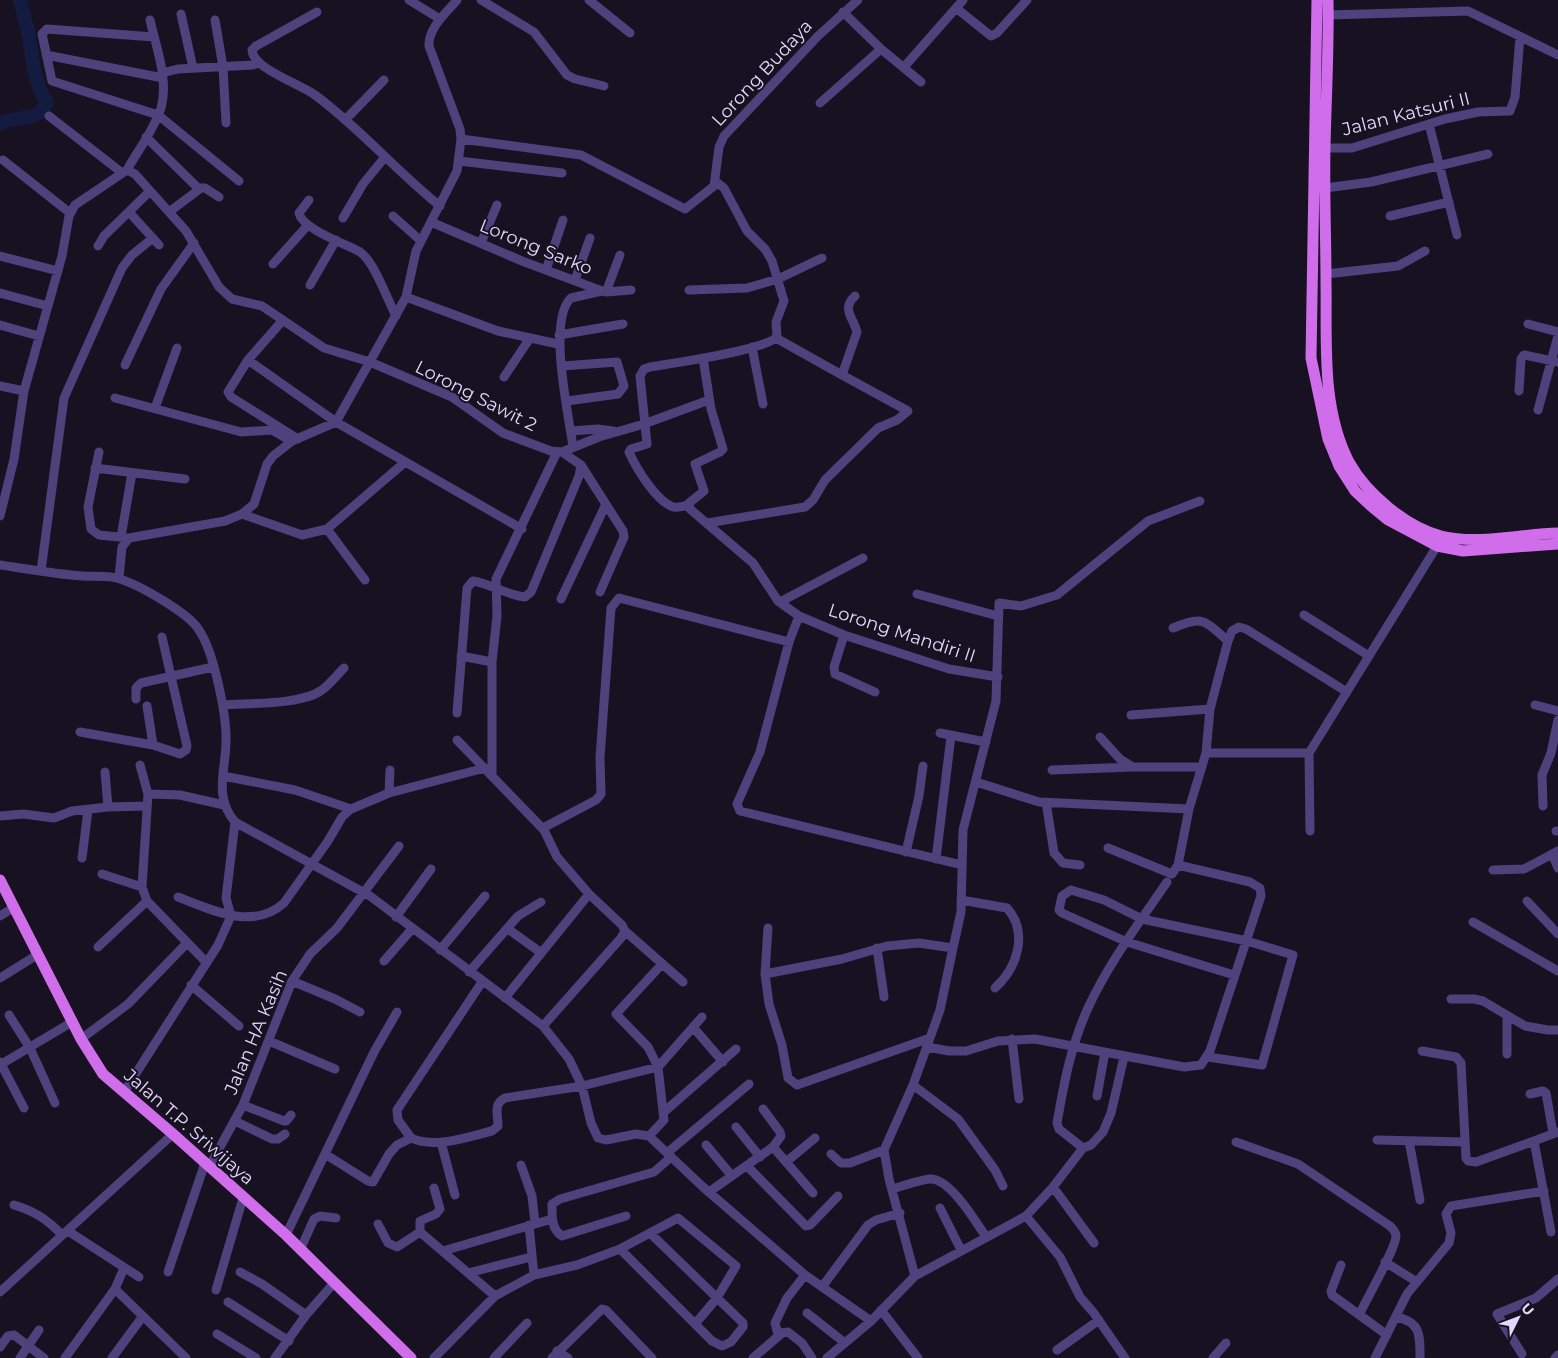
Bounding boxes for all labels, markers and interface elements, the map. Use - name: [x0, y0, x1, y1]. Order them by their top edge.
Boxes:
- street label: Lorong Budaya: [707, 15, 817, 131]
- street label: Jalan Katsuri II: [1339, 87, 1472, 141]
- street label: Lorong Sarko: [476, 214, 596, 280]
- street label: Lorong Sawit 2: [412, 356, 540, 436]
- street label: Lorong Mandiri II: [825, 599, 979, 667]
- street label: Jalan HA Kasih: [219, 966, 292, 1099]
- street label: Jalan T.P. Sriwijaya: [119, 1064, 259, 1190]
- north arrow: [1493, 1293, 1543, 1343]
- text: U: [1517, 1299, 1538, 1319]

